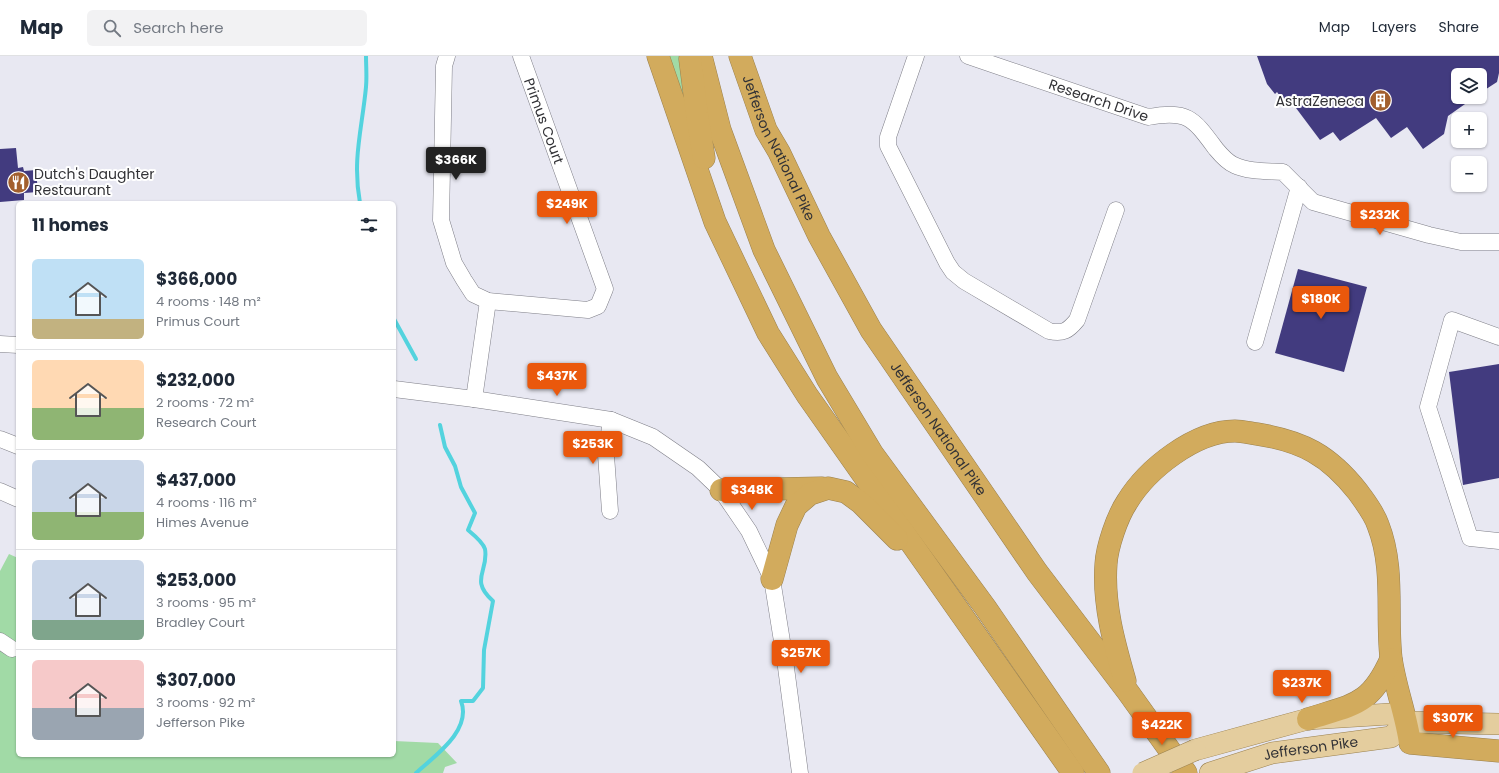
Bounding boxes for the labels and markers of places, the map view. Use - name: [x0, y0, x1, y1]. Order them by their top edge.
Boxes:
- building icon: AstraZeneca: [1367, 88, 1393, 114]
- place label: AstraZeneca: [1276, 91, 1364, 111]
- pin: $366K: [428, 147, 484, 181]
- place label: Dutch's Daughter Restaurant: [34, 164, 154, 200]
- restaurant icon: Dutch's Daughter Restaurant: [5, 169, 31, 195]
- pin: $249K: [539, 191, 595, 225]
- pin: $232K: [1352, 202, 1408, 236]
- pin: $180K: [1293, 286, 1349, 320]
- pin: $437K: [529, 363, 585, 397]
- pin: $253K: [565, 431, 621, 465]
- pin: $348K: [724, 477, 780, 511]
- pin: $257K: [773, 640, 829, 674]
- pin: $237K: [1274, 670, 1330, 704]
- pin: $307K: [1425, 705, 1481, 739]
- pin: $422K: [1134, 712, 1190, 746]

